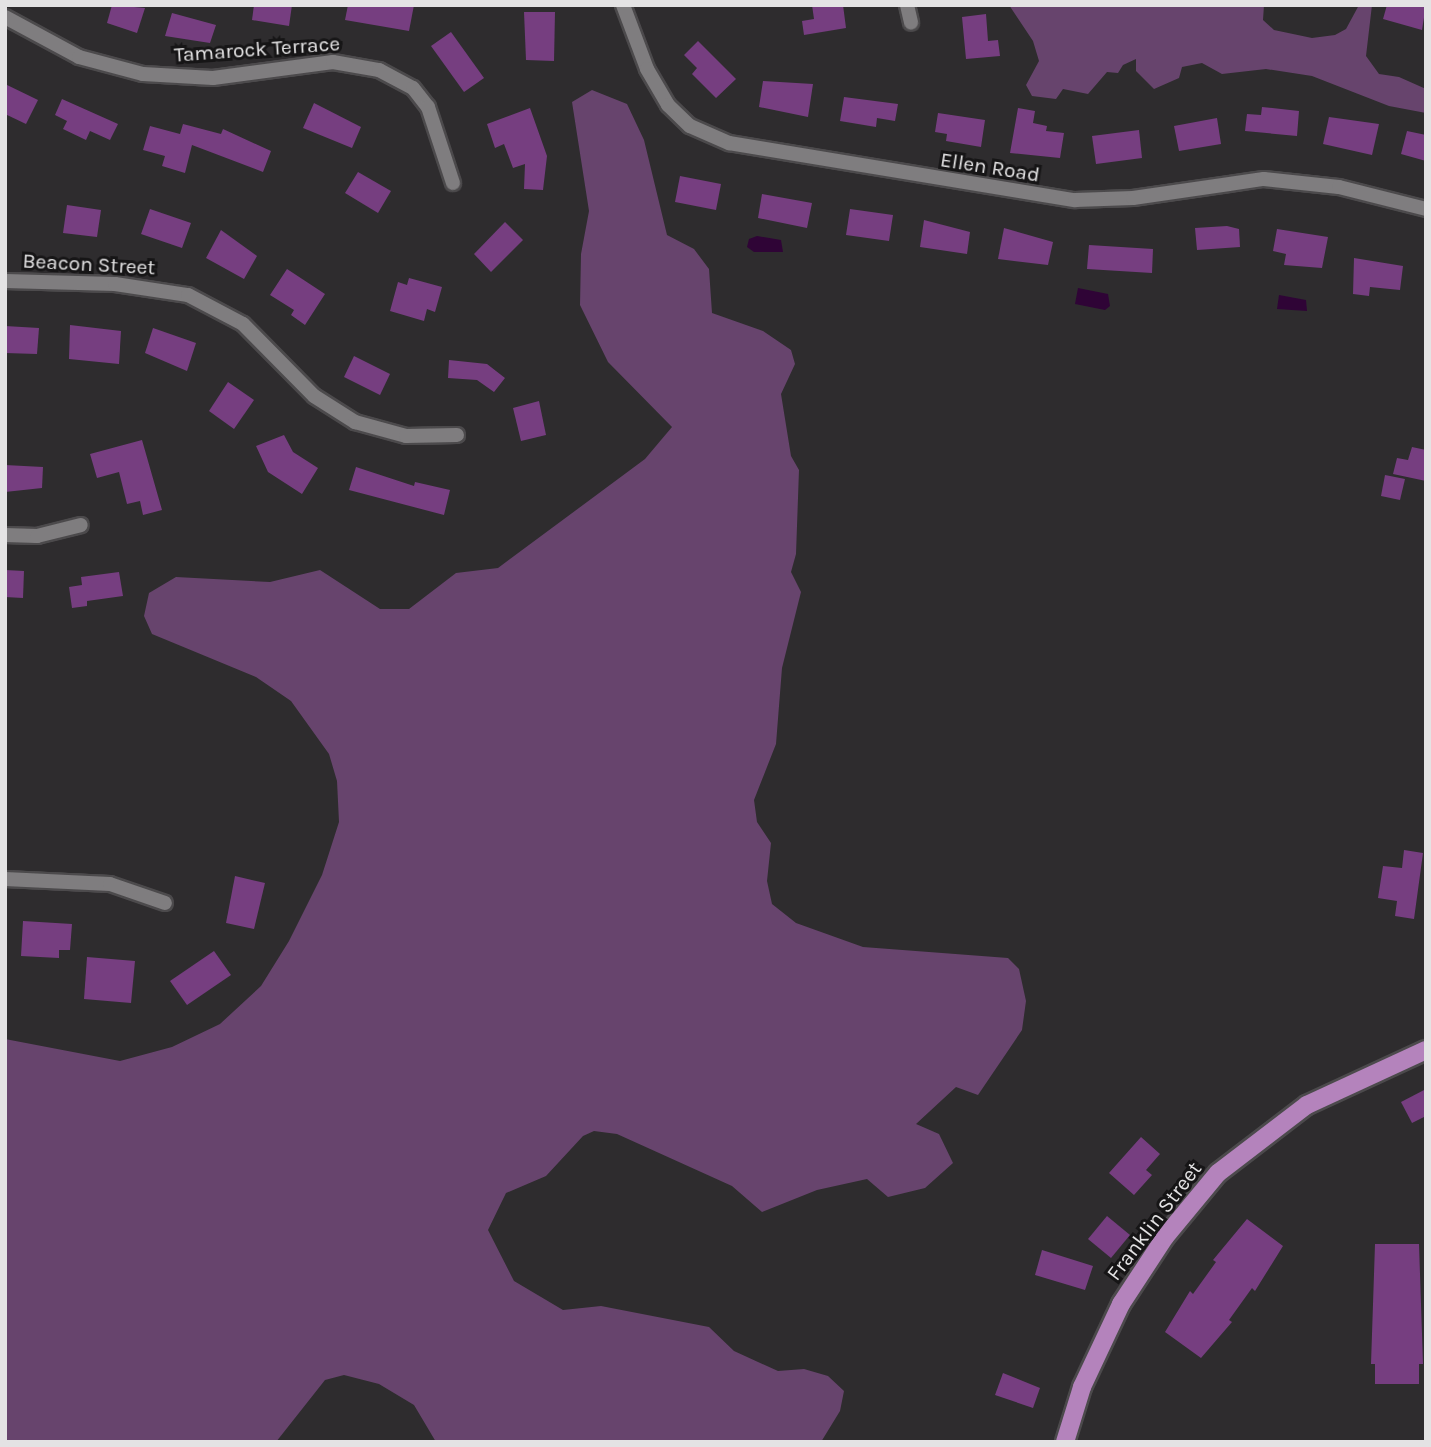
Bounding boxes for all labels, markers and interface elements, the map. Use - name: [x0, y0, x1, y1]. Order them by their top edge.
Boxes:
- street label: Tamarock Terrace: [173, 31, 341, 67]
- street label: Ellen Road: [938, 147, 1042, 187]
- street label: Beacon Street: [22, 248, 156, 280]
- street label: Franklin Street: [1101, 1157, 1207, 1285]

